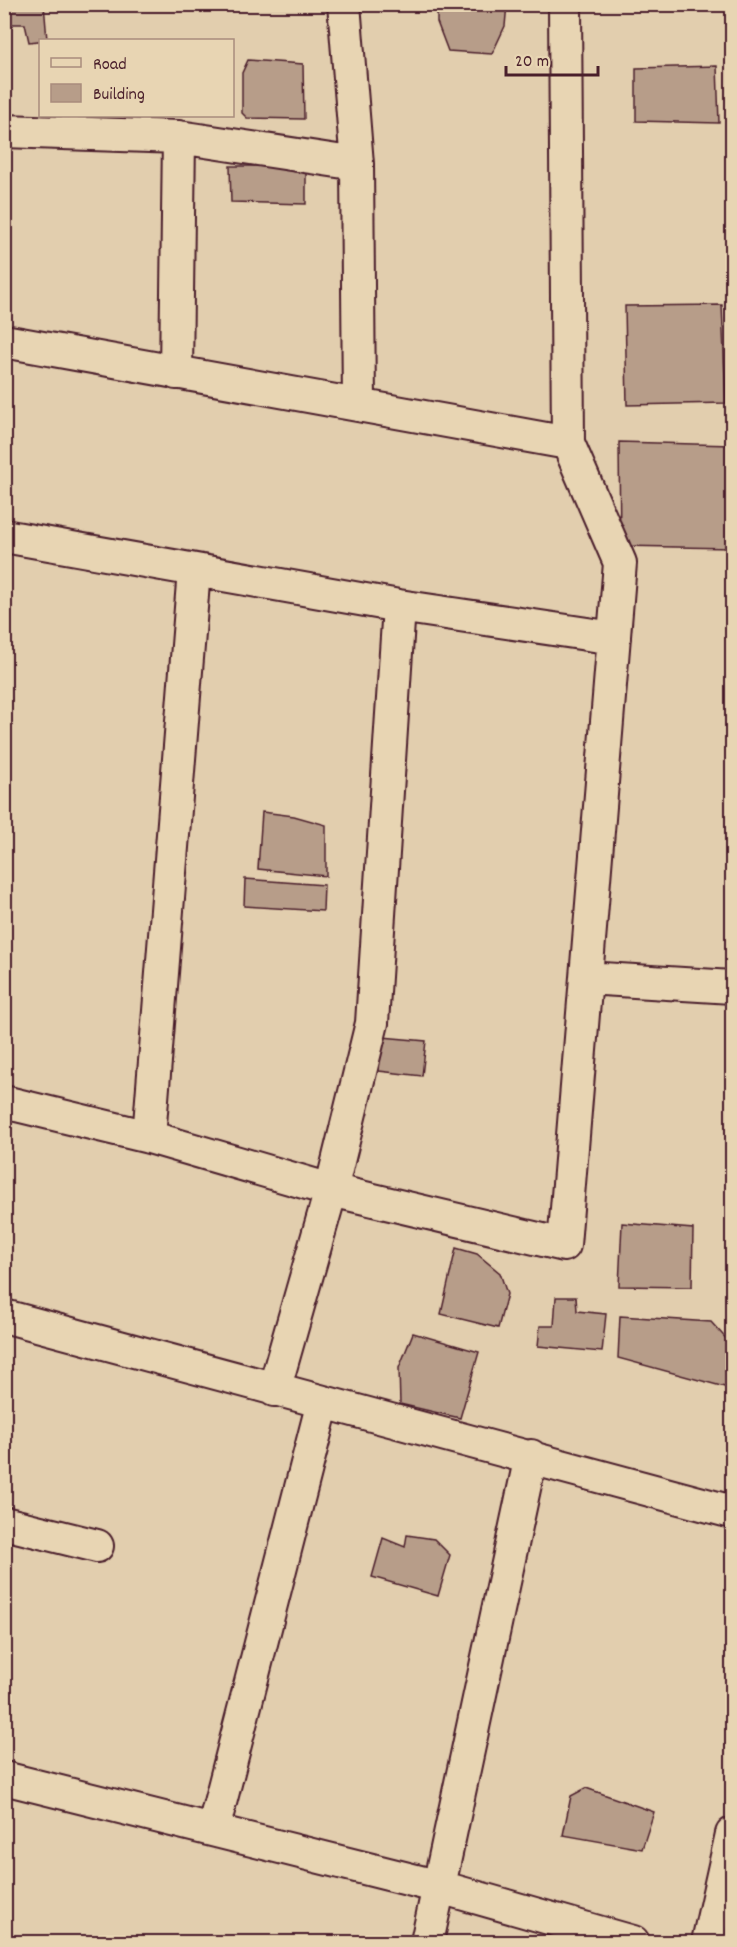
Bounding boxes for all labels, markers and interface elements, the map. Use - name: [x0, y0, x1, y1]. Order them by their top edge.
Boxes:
- legend: [39, 39, 234, 117]
- scale bar: [506, 39, 598, 77]
- text: 20 m: [515, 50, 549, 75]
- text: Road: [93, 53, 127, 78]
- text: Building: [93, 83, 145, 108]

